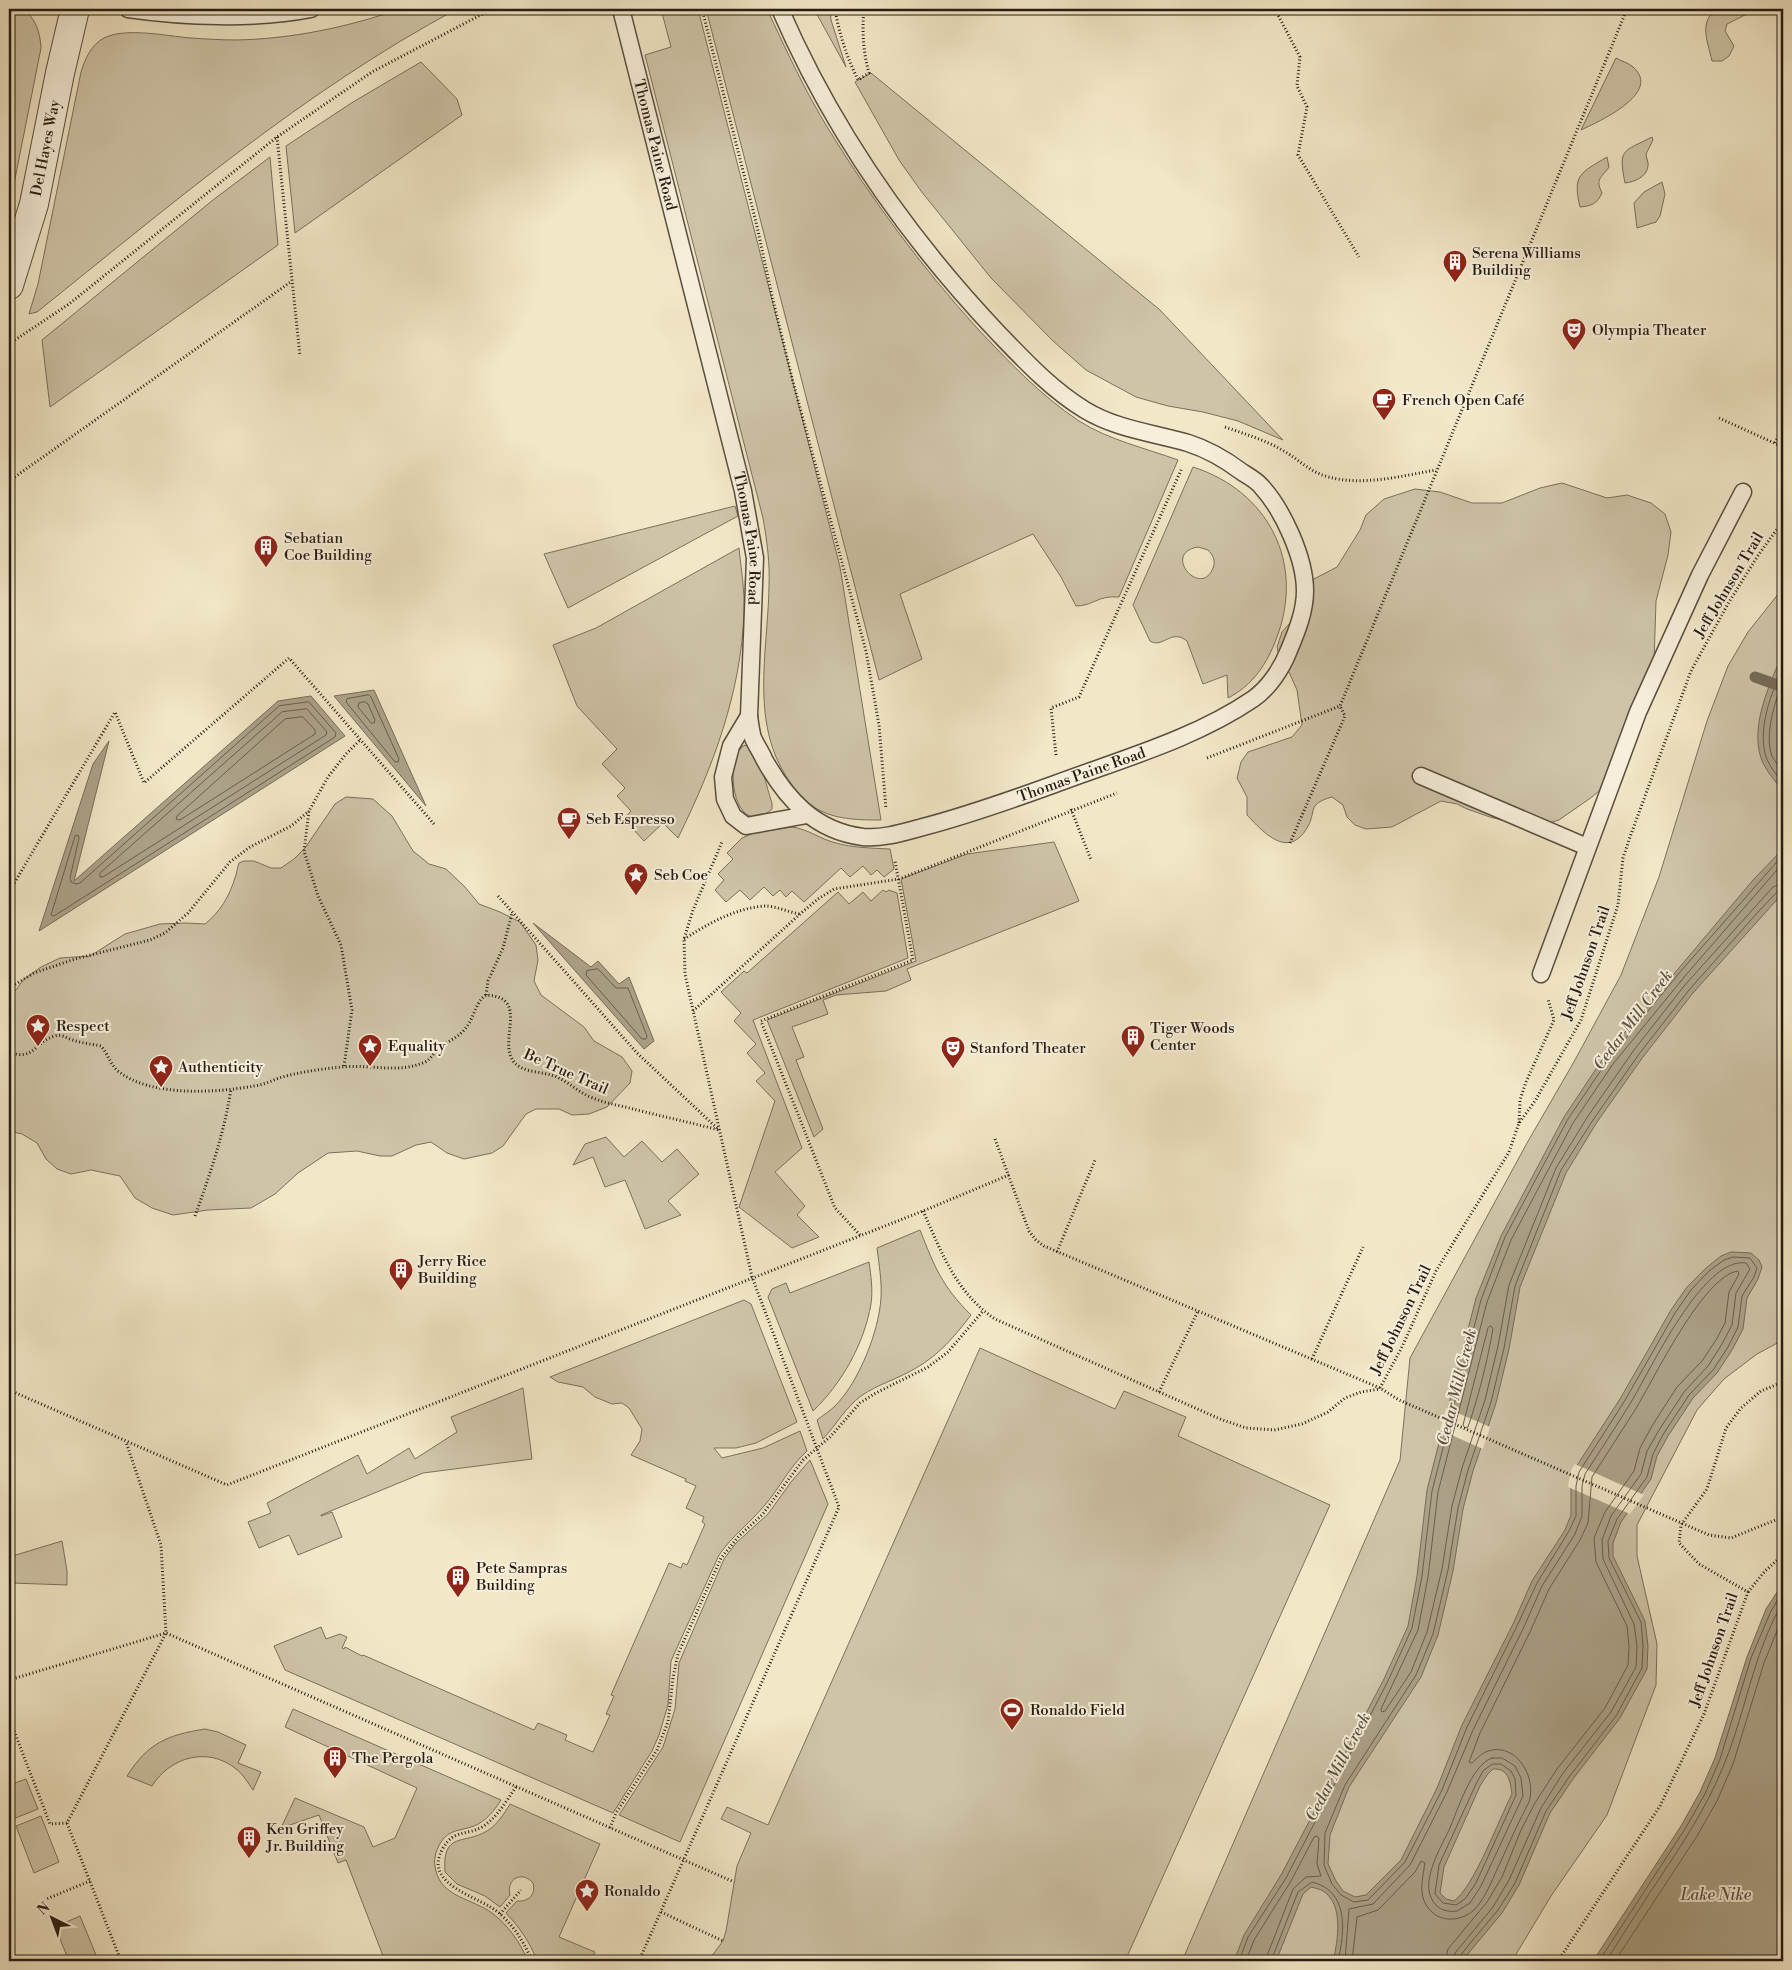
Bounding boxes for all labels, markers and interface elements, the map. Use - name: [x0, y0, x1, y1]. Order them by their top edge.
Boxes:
- street label: Thomas Paine Road: [630, 77, 681, 213]
- street label: Del Hayes Way: [26, 97, 64, 198]
- place label: Serena Williams Building: [1471, 244, 1581, 280]
- building icon: Serena Williams Building: [1442, 249, 1468, 283]
- theatre icon: Olympia Theater: [1561, 317, 1587, 351]
- place label: Olympia Theater: [1592, 321, 1707, 340]
- cafe icon: French Open Café: [1371, 387, 1397, 421]
- place label: French Open Café: [1402, 391, 1525, 410]
- street label: Thomas Paine Road: [729, 470, 765, 606]
- street label: Jeff Johnson Trail: [1689, 528, 1768, 642]
- place label: Sebatian Coe Building: [284, 529, 372, 565]
- building icon: Sebatian Coe Building: [253, 534, 279, 568]
- street label: Thomas Paine Road: [1015, 743, 1149, 806]
- cafe icon: Seb Espresso: [556, 806, 582, 840]
- place label: Seb Espresso: [586, 810, 675, 829]
- place icon: Seb Coe: [623, 862, 649, 896]
- place label: Seb Coe: [654, 866, 708, 885]
- street label: Jeff Johnson Trail: [1557, 903, 1615, 1024]
- water label: Cedar Mill Creek: [1589, 966, 1677, 1074]
- place icon: Respect: [25, 1013, 51, 1047]
- place label: Respect: [56, 1017, 110, 1036]
- place label: Tiger Woods Center: [1150, 1019, 1235, 1055]
- building icon: Tiger Woods Center: [1120, 1024, 1146, 1058]
- place icon: Equality: [357, 1033, 383, 1067]
- theatre icon: Stanford Theater: [940, 1035, 966, 1069]
- place label: Equality: [388, 1037, 446, 1056]
- place label: Stanford Theater: [970, 1039, 1086, 1058]
- street label: Be True Trail: [520, 1044, 612, 1099]
- place icon: Authenticity: [148, 1054, 174, 1088]
- place label: Authenticity: [177, 1058, 264, 1077]
- place label: Jerry Rice Building: [417, 1252, 487, 1288]
- building icon: Jerry Rice Building: [388, 1257, 414, 1291]
- street label: Jeff Johnson Trail: [1366, 1261, 1436, 1379]
- water label: Cedar Mill Creek: [1433, 1326, 1481, 1448]
- place label: Pete Sampras Building: [475, 1559, 567, 1595]
- building icon: Pete Sampras Building: [445, 1564, 471, 1598]
- street label: Jeff Johnson Trail: [1685, 1590, 1743, 1711]
- sports icon: Ronaldo Field: [999, 1697, 1025, 1731]
- place label: Ronaldo Field: [1030, 1701, 1125, 1720]
- water label: Cedar Mill Creek: [1301, 1709, 1375, 1825]
- building icon: The Pergola: [322, 1745, 348, 1779]
- place label: The Pergola: [352, 1749, 434, 1768]
- place label: Ken Griffey Jr. Building: [265, 1820, 344, 1856]
- building icon: Ken Griffey Jr. Building: [236, 1825, 262, 1859]
- place icon: Ronaldo: [574, 1878, 600, 1912]
- place label: Ronaldo: [604, 1882, 661, 1901]
- water label: Lake Nike: [1680, 1885, 1752, 1905]
- north arrow: [28, 1892, 78, 1942]
- text: N: [34, 1899, 54, 1919]

